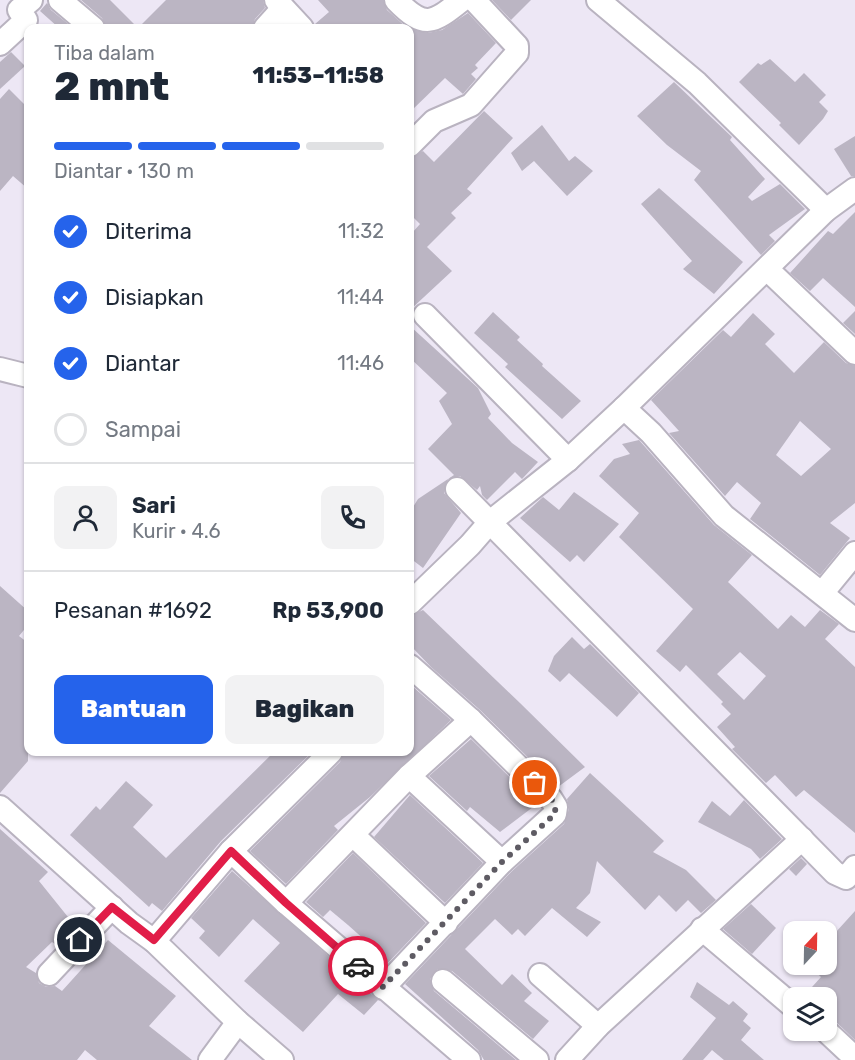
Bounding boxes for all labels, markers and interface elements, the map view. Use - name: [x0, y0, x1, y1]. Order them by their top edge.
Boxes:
- text: Tiba dalam: [54, 41, 155, 65]
- text: 11:53–11:58: [252, 62, 384, 89]
- text: 2 mnt: [54, 64, 169, 110]
- text: Diantar · 130 m: [54, 159, 194, 183]
- icon: check: [54, 215, 87, 248]
- text: Diterima: [105, 218, 192, 245]
- text: 11:32: [338, 219, 384, 243]
- icon: check: [54, 281, 87, 314]
- text: Disiapkan: [105, 284, 204, 311]
- text: 11:44: [337, 285, 384, 309]
- icon: check: [54, 347, 87, 380]
- text: Diantar: [105, 350, 180, 377]
- text: 11:46: [337, 351, 384, 375]
- text: Sampai: [105, 416, 181, 443]
- button: person: [54, 486, 117, 549]
- button: phone: [321, 486, 384, 549]
- text: Sari: [132, 492, 176, 519]
- text: Kurir · 4.6: [132, 519, 221, 543]
- text: Pesanan #1692: [54, 597, 212, 624]
- text: Rp 53,900: [272, 597, 384, 624]
- button: Bantuan: [54, 675, 213, 744]
- button: Bagikan: [225, 675, 384, 744]
- pin: [509, 757, 560, 808]
- icon: bag: [518, 766, 551, 799]
- pin: [54, 914, 105, 965]
- north arrow: [783, 921, 837, 975]
- map controls: [783, 921, 837, 1041]
- icon: home: [63, 923, 96, 956]
- courier: [328, 936, 388, 996]
- icon: car: [342, 950, 375, 983]
- button: layers: [783, 987, 837, 1041]

